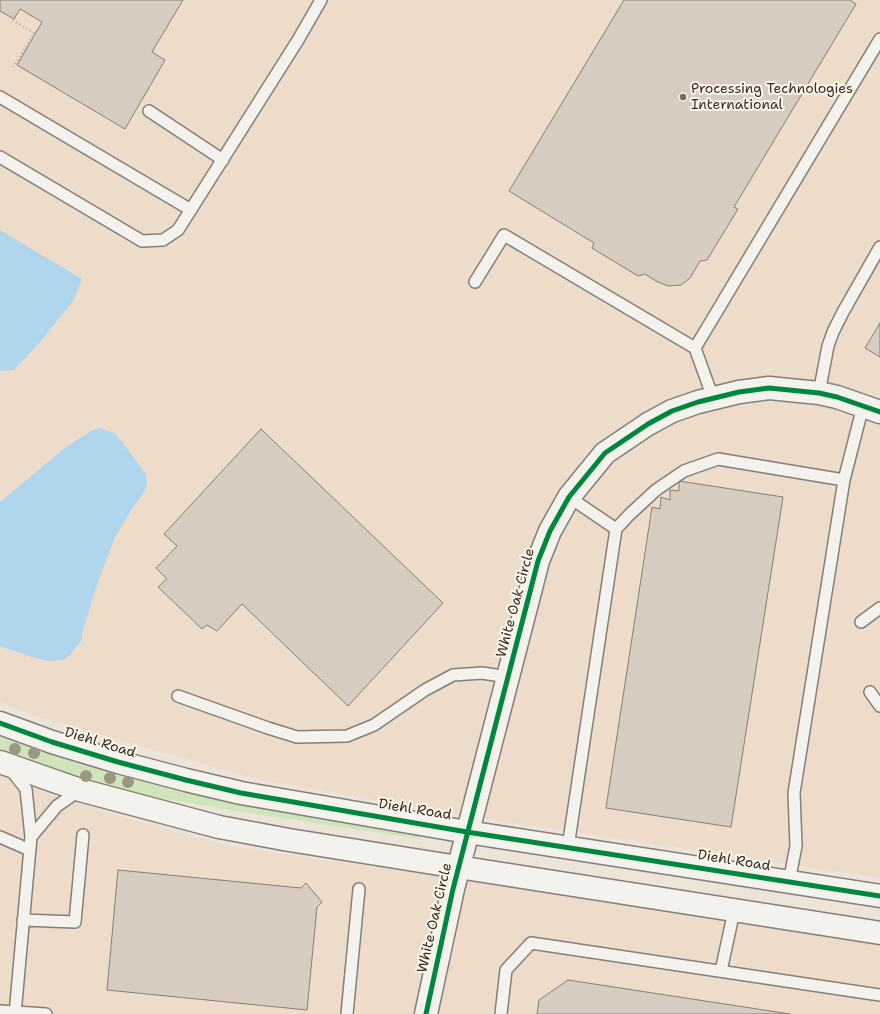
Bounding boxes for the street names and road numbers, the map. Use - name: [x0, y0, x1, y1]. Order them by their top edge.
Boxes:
- street label: White Oak Circle: [493, 547, 539, 659]
- street label: Diehl Road: [62, 724, 138, 762]
- street label: Diehl Road: [377, 796, 453, 824]
- street label: Diehl Road: [696, 847, 772, 875]
- street label: White Oak Circle: [414, 861, 456, 975]

